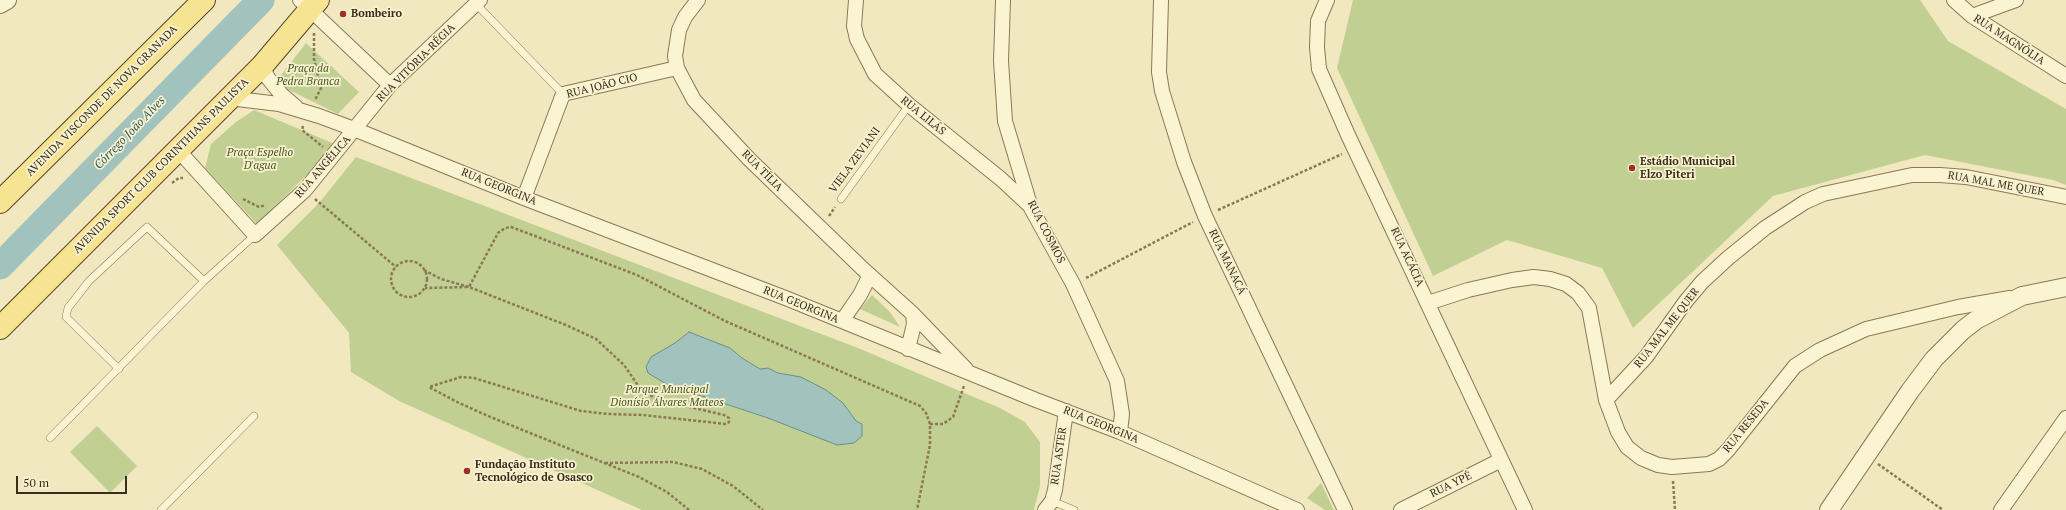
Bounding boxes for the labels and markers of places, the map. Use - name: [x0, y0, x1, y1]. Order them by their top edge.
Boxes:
- place label: Bombeiro: [351, 7, 402, 21]
- marker: Bombeiro: [338, 9, 348, 19]
- place label: Estádio Municipal Elzo Piteri: [1640, 155, 1735, 181]
- marker: Estádio Municipal Elzo Piteri: [1627, 163, 1637, 173]
- place label: Fundação Instituto Tecnológico de Osasco: [475, 458, 593, 484]
- marker: Fundação Instituto Tecnológico de Osasco: [462, 466, 472, 476]

